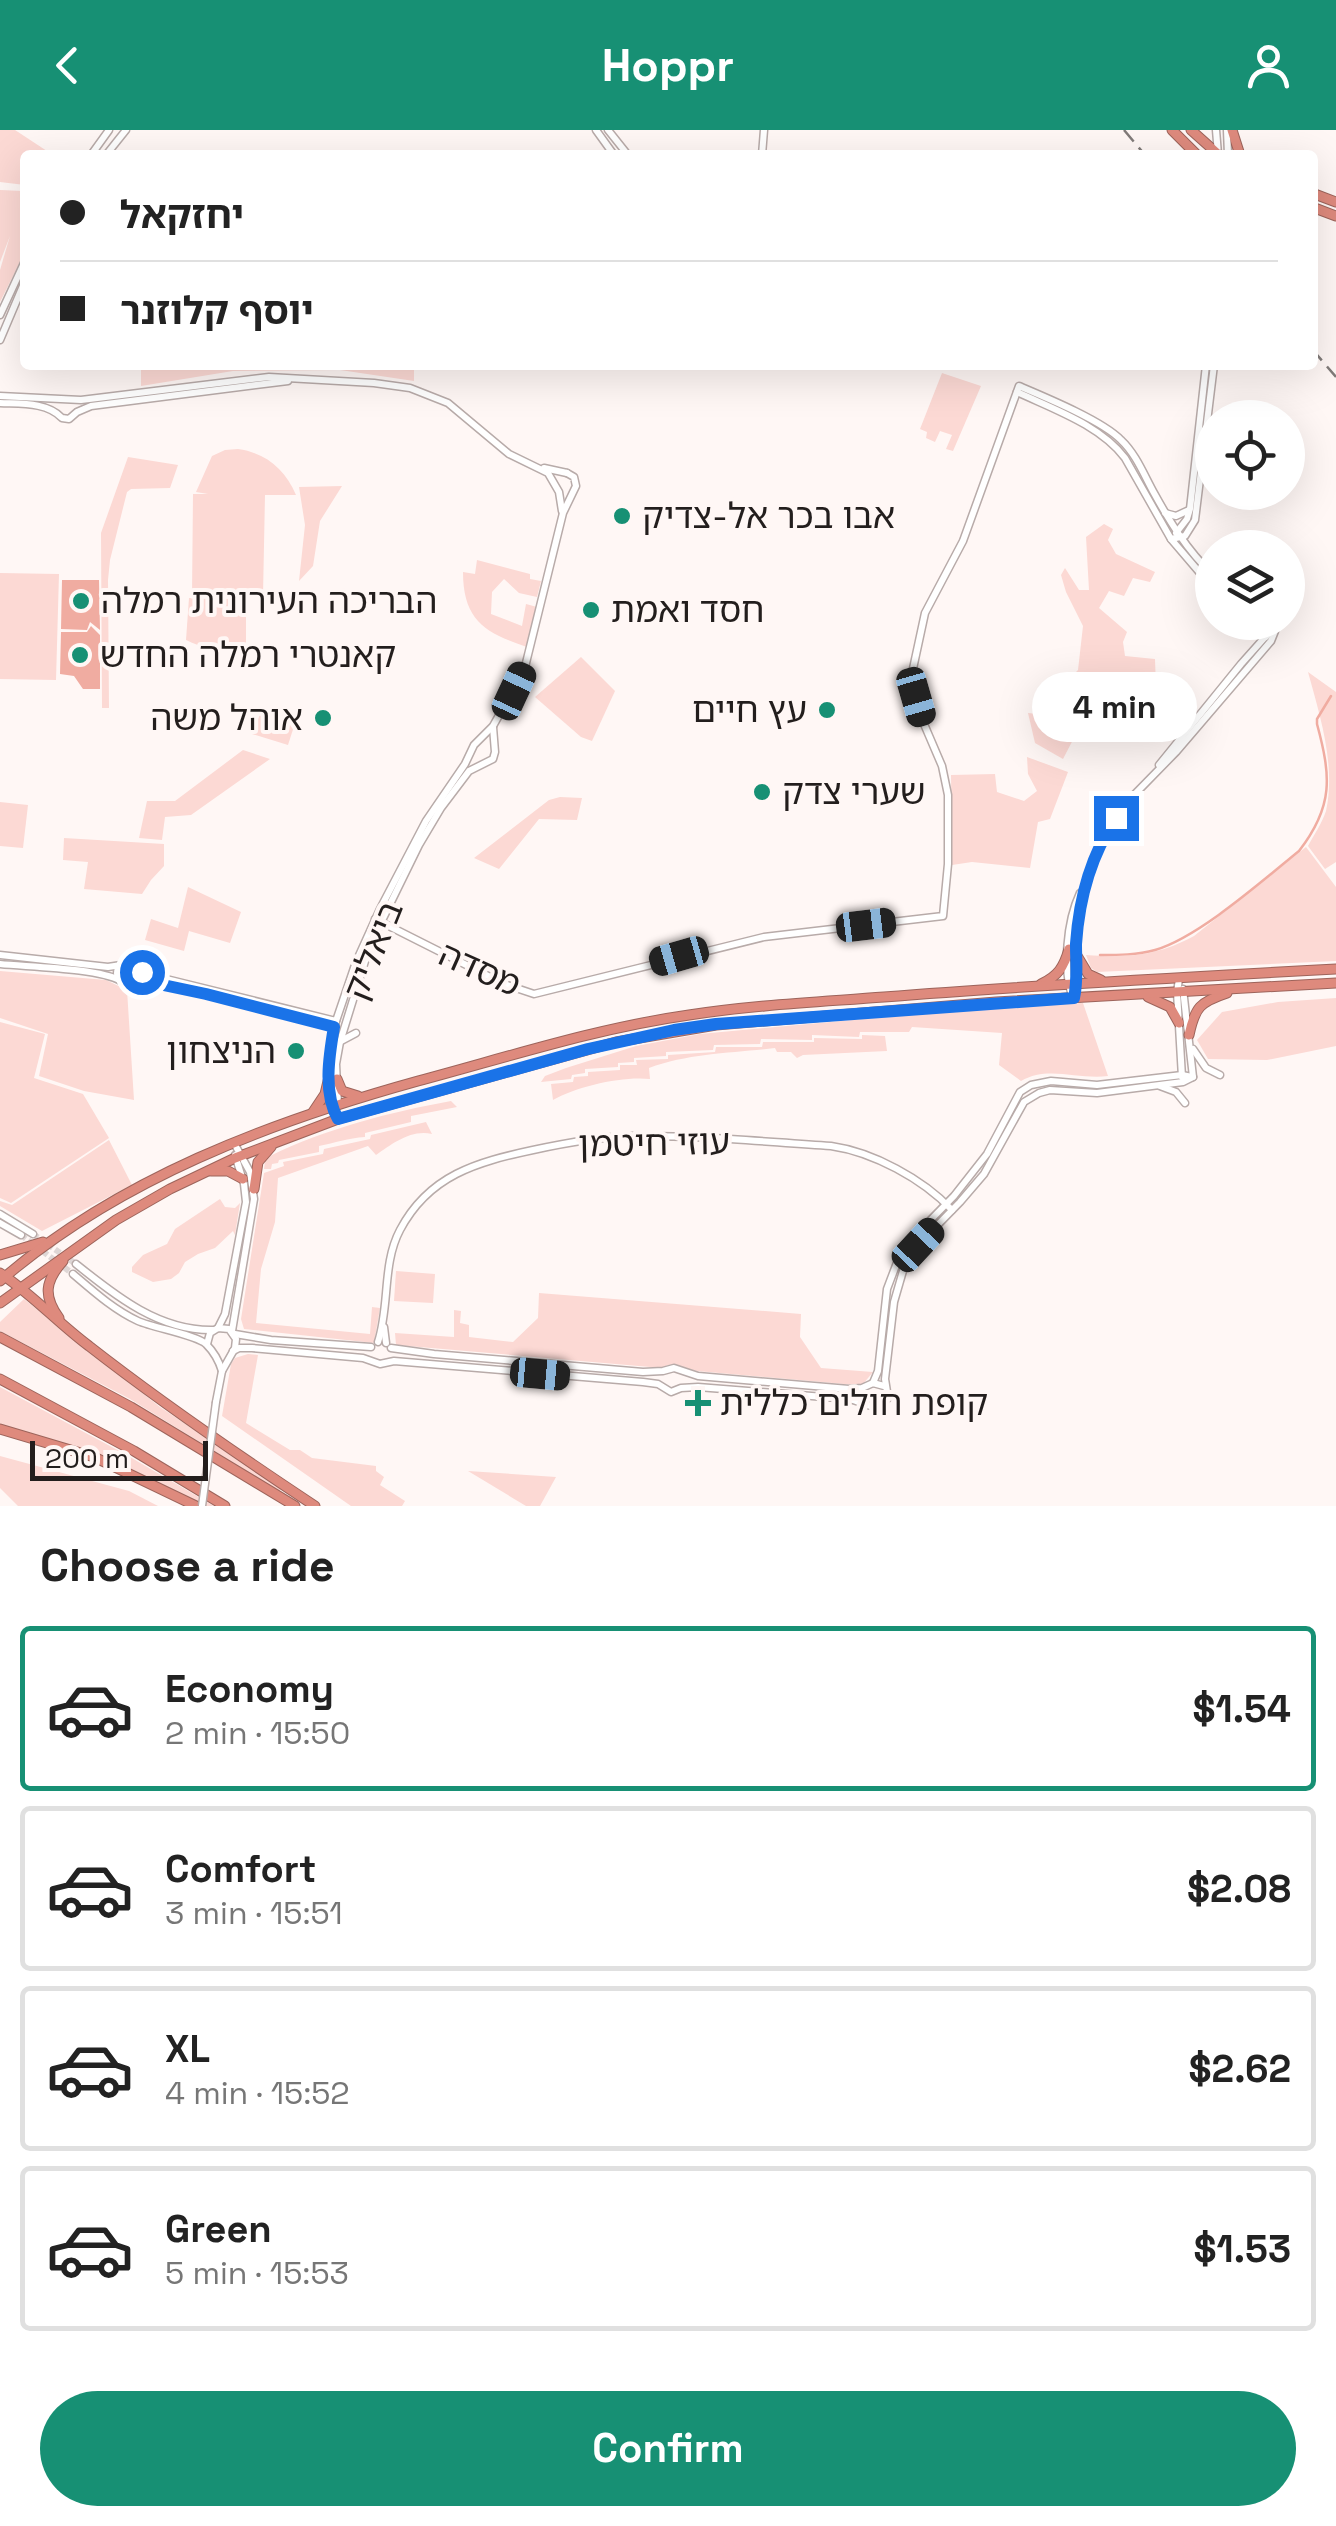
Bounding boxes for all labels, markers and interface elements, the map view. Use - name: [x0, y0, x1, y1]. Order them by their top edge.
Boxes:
- text: Hoppr: [602, 37, 734, 94]
- icon: back: [40, 38, 95, 93]
- icon: person: [1241, 38, 1296, 93]
- text: יחזקאל: [120, 191, 244, 239]
- text: יוסף קלוזנר: [120, 287, 314, 335]
- map controls: [1195, 400, 1305, 640]
- button: locate: [1195, 400, 1305, 510]
- place label: אבו בכר אל-צדיק: [642, 494, 895, 538]
- marker: אבו בכר אל-צדיק: [611, 505, 633, 527]
- button: layers: [1195, 530, 1305, 640]
- place label: הבריכה העירונית רמלה: [101, 579, 437, 623]
- place label: חסד ואמת: [611, 588, 764, 632]
- marker: הבריכה העירונית רמלה: [70, 590, 92, 612]
- marker: חסד ואמת: [580, 599, 602, 621]
- place label: קאנטרי רמלה החדש: [100, 633, 396, 677]
- marker: קאנטרי רמלה החדש: [69, 644, 91, 666]
- car: [488, 657, 540, 725]
- car: [893, 664, 939, 730]
- callout: 4 min: [1034, 673, 1198, 743]
- text: 4 min: [1072, 687, 1157, 727]
- place label: עץ חיים: [692, 688, 807, 732]
- place label: אוהל משה: [151, 696, 303, 740]
- marker: עץ חיים: [816, 699, 838, 721]
- marker: אוהל משה: [312, 707, 334, 729]
- place label: שערי צדק: [782, 770, 926, 814]
- marker: שערי צדק: [751, 781, 773, 803]
- route end: [1094, 796, 1139, 841]
- street label: ביאליק: [333, 894, 413, 1006]
- car: [834, 906, 898, 944]
- street label: מסדה: [432, 932, 528, 1006]
- car: [646, 933, 712, 979]
- route start: [120, 950, 165, 995]
- place label: הניצחון: [166, 1029, 276, 1073]
- marker: הניצחון: [285, 1040, 307, 1062]
- street label: עוזי חיטמן: [578, 1120, 730, 1166]
- car: [887, 1213, 949, 1277]
- car: [509, 1356, 571, 1392]
- place label: קופת חולים כללית: [720, 1381, 988, 1425]
- marker: קופת חולים כללית: [685, 1390, 711, 1416]
- scale bar: [30, 1436, 208, 1480]
- text: 200 m: [45, 1440, 129, 1476]
- text: Choose a ride: [40, 1537, 335, 1594]
- icon: car: [45, 1664, 135, 1754]
- text: Economy: [165, 1665, 334, 1713]
- text: $1.54: [1193, 1685, 1291, 1733]
- text: 2 min · 15:50: [165, 1713, 350, 1753]
- icon: car: [45, 1844, 135, 1934]
- text: Comfort: [165, 1845, 316, 1893]
- text: $2.08: [1187, 1865, 1291, 1913]
- text: 3 min · 15:51: [165, 1893, 343, 1933]
- icon: car: [45, 2024, 135, 2114]
- text: XL: [165, 2025, 210, 2073]
- text: $2.62: [1189, 2045, 1291, 2093]
- text: 4 min · 15:52: [165, 2073, 349, 2113]
- icon: car: [45, 2204, 135, 2294]
- text: Green: [165, 2205, 272, 2253]
- text: $1.53: [1194, 2225, 1291, 2273]
- text: 5 min · 15:53: [165, 2253, 349, 2293]
- button: Confirm: [40, 2391, 1296, 2506]

